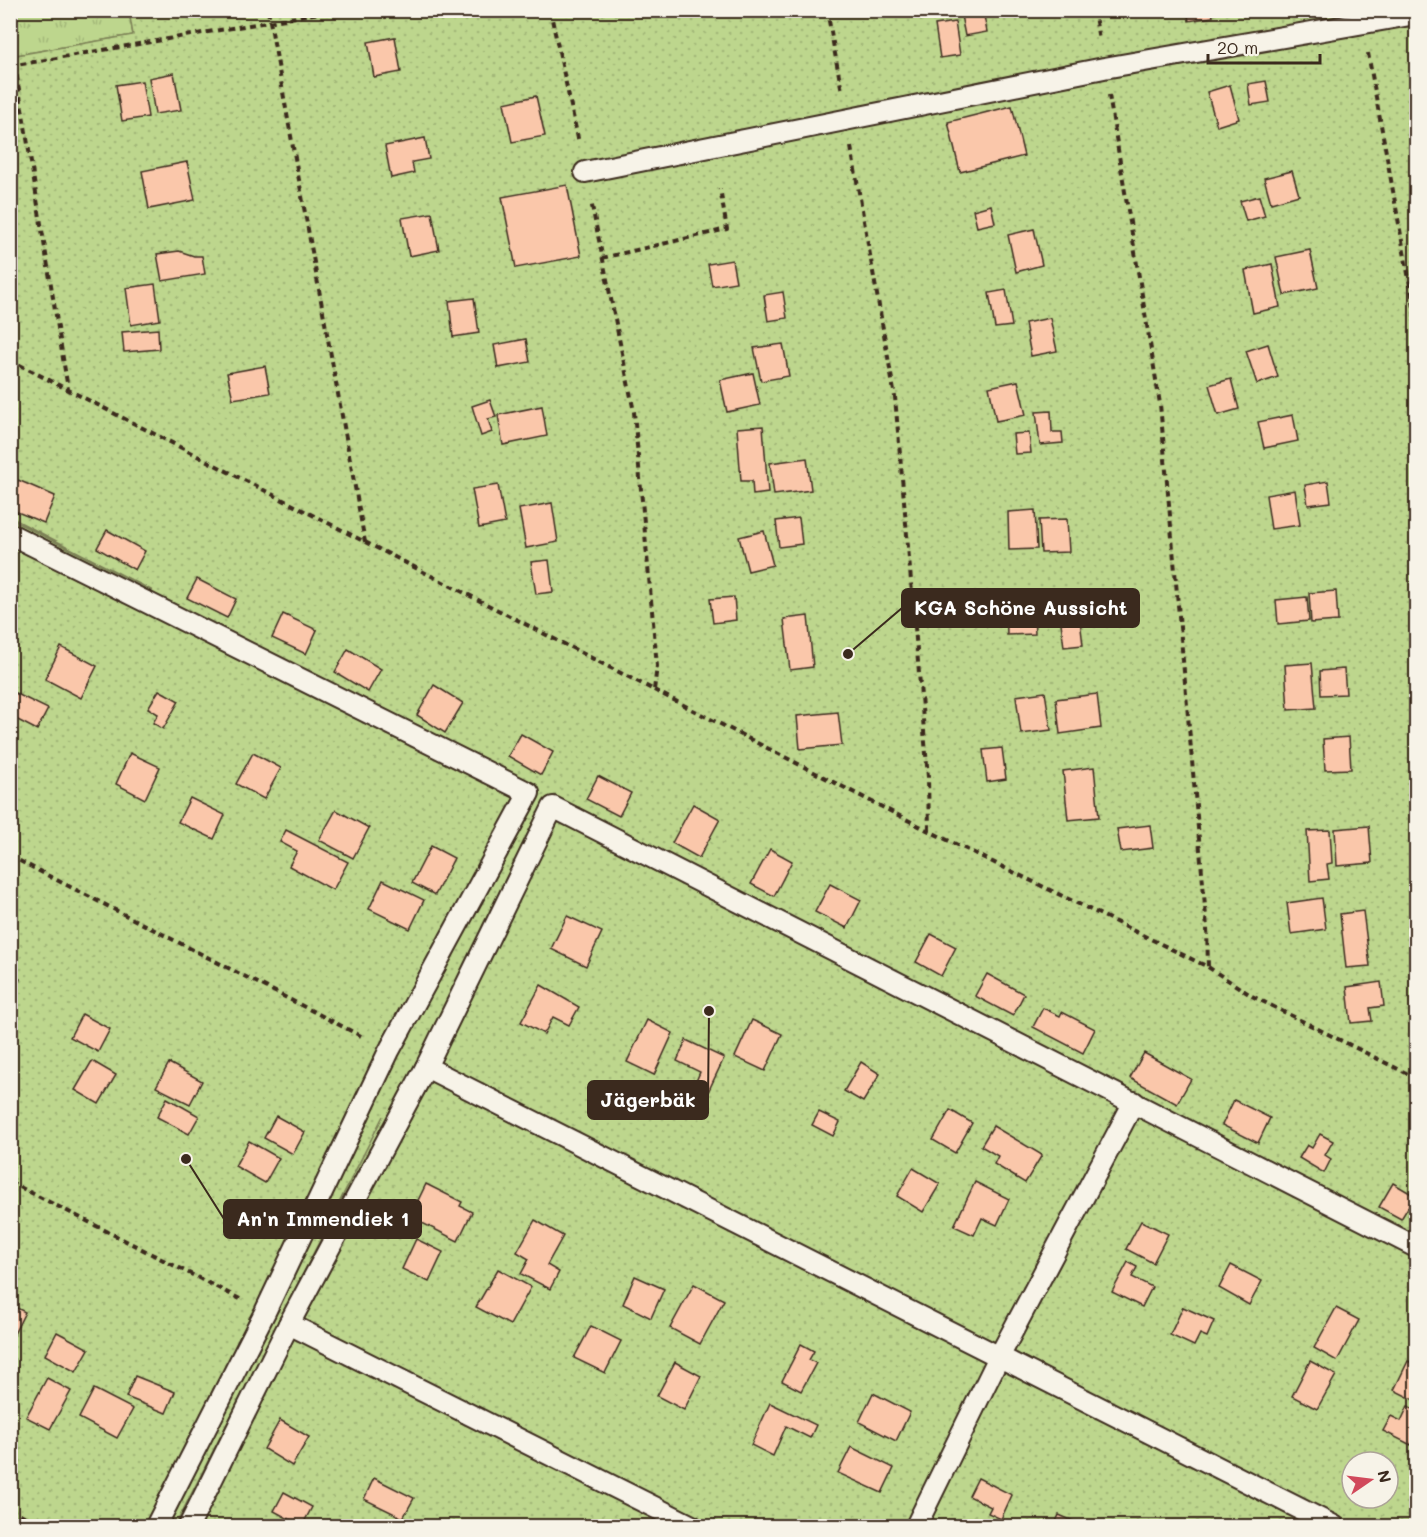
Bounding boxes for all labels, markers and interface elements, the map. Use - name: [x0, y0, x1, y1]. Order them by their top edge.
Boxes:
- scale bar: [1208, 27, 1320, 65]
- text: 20 m: [1217, 35, 1258, 59]
- callout: KGA Schöne Aussicht: [902, 589, 1139, 627]
- text: KGA Schöne Aussicht: [914, 594, 1128, 620]
- callout: Jägerbäk: [588, 1081, 708, 1119]
- text: Jägerbäk: [600, 1086, 696, 1112]
- callout: An'n Immendiek 1: [224, 1200, 421, 1238]
- text: An'n Immendiek 1: [237, 1205, 409, 1231]
- north arrow: [1340, 1450, 1400, 1510]
- text: N: [1373, 1468, 1397, 1485]

